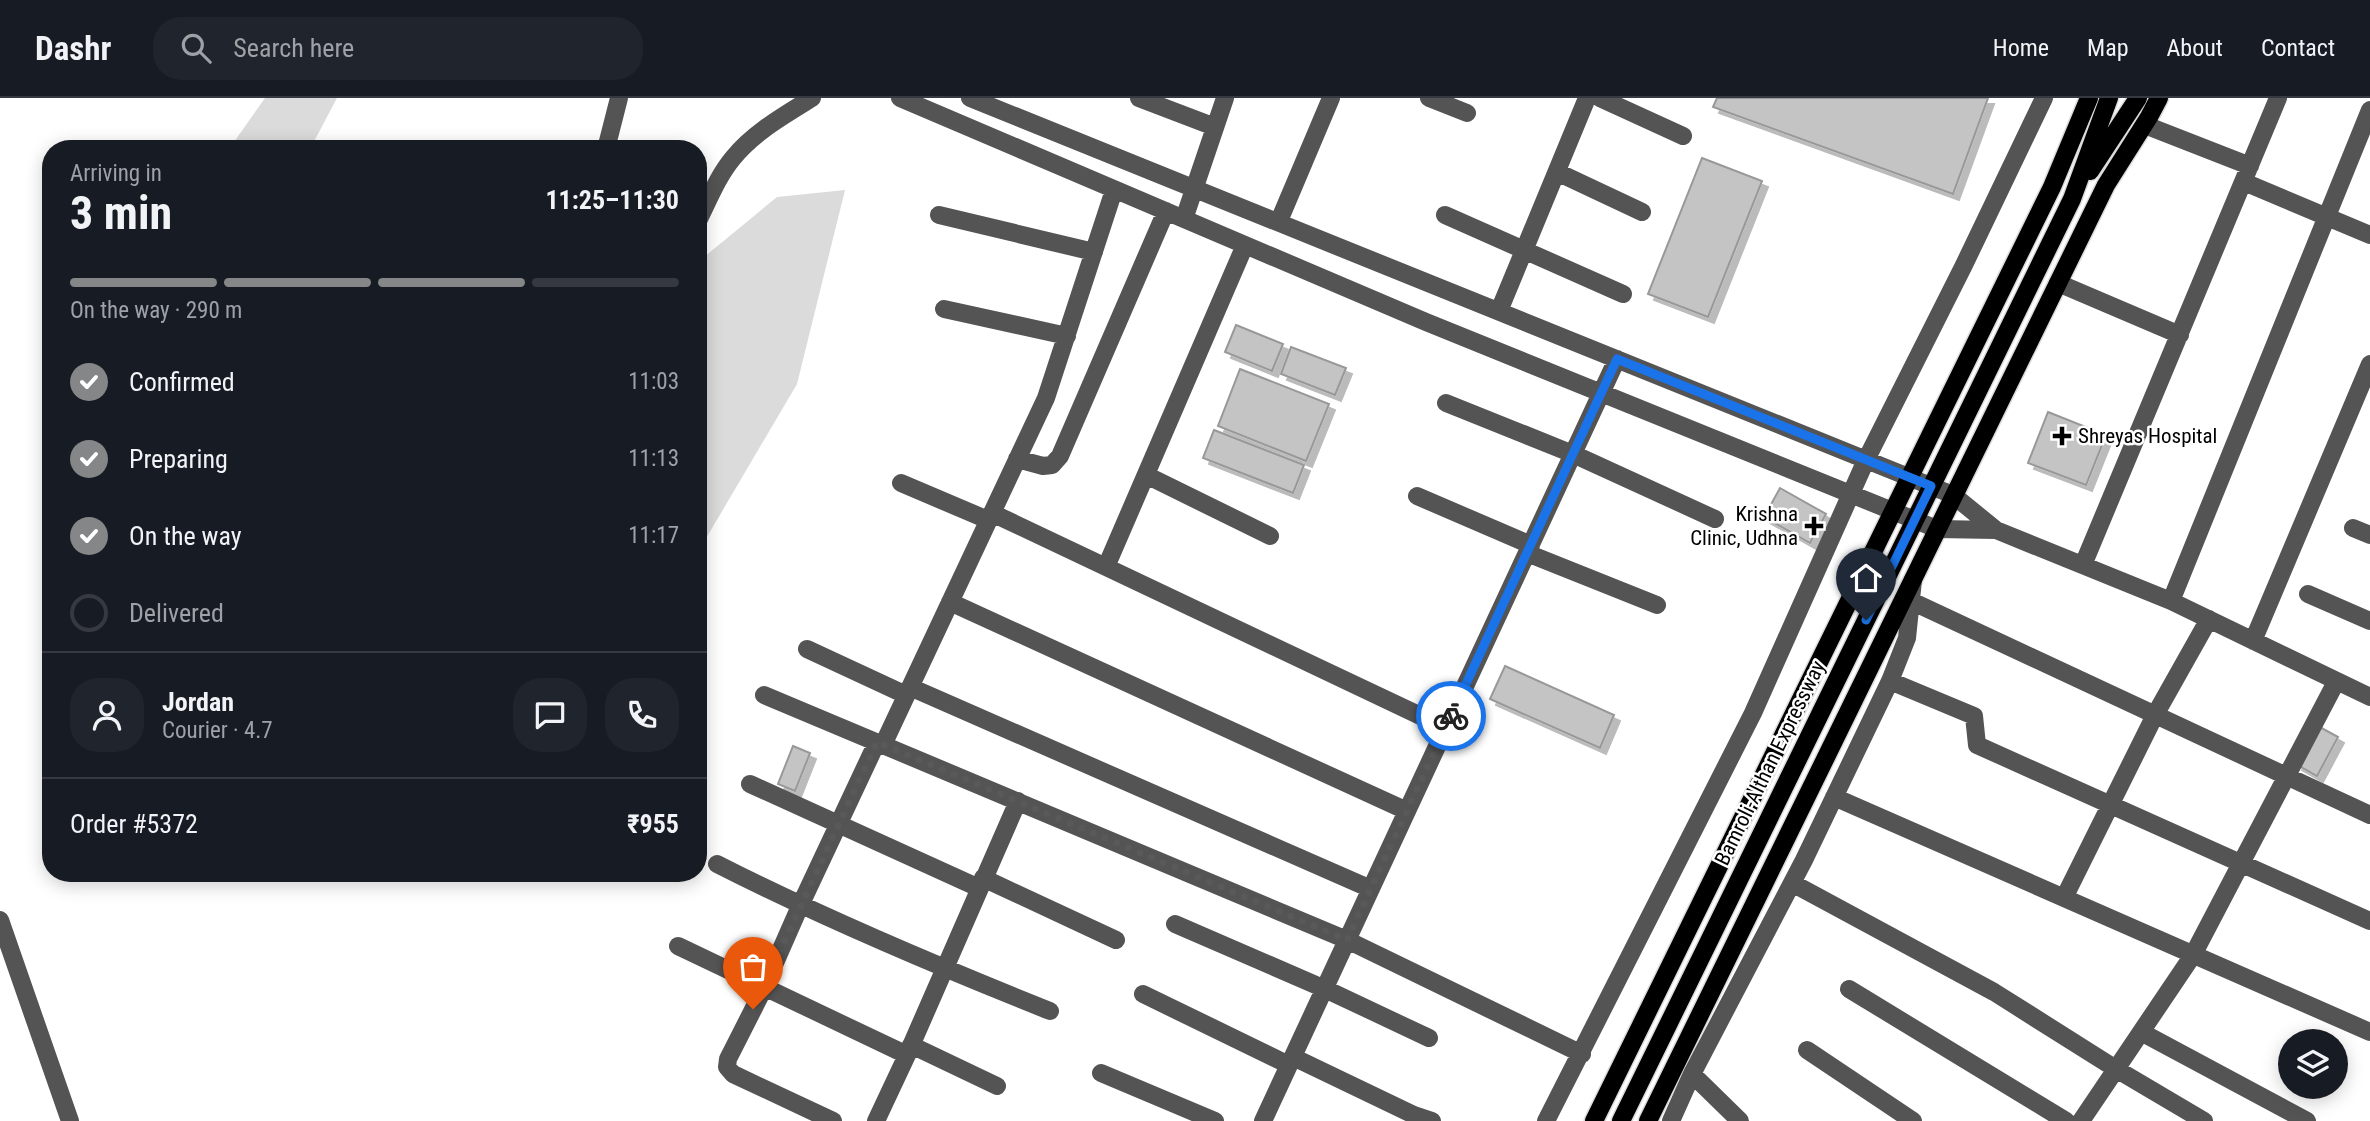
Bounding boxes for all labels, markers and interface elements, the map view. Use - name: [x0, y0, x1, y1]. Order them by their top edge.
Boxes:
- search box: [153, 17, 643, 80]
- text: Dashr: [35, 29, 111, 68]
- icon: search: [177, 29, 215, 67]
- text: Search here: [233, 33, 354, 63]
- text: Home: [1993, 34, 2049, 62]
- text: Map: [2087, 34, 2129, 62]
- text: About: [2167, 34, 2223, 62]
- text: Contact: [2261, 34, 2335, 62]
- text: Arriving in: [70, 160, 162, 187]
- text: 11:25–11:30: [545, 185, 679, 215]
- text: 3 min: [70, 186, 172, 240]
- text: On the way · 290 m: [70, 297, 242, 324]
- icon: check: [70, 363, 108, 401]
- text: Confirmed: [129, 367, 235, 397]
- text: 11:03: [628, 368, 679, 395]
- place label: Shreyas Hospital: [2078, 424, 2217, 448]
- marker: Shreyas Hospital: [2052, 426, 2072, 446]
- icon: check: [70, 440, 108, 478]
- text: Preparing: [129, 444, 228, 474]
- text: 11:13: [628, 445, 679, 472]
- place label: Krishna Clinic, Udhna: [1690, 502, 1798, 550]
- marker: Krishna Clinic, Udhna: [1804, 516, 1824, 536]
- icon: check: [70, 517, 108, 555]
- text: On the way: [129, 521, 242, 551]
- text: 11:17: [628, 522, 679, 549]
- pin: [1836, 548, 1896, 620]
- icon: home: [1847, 559, 1885, 597]
- text: Delivered: [129, 598, 224, 628]
- street label: Bamroli-Althan Expressway: [1710, 657, 1830, 869]
- button: person: [70, 678, 144, 752]
- button: chat: [513, 678, 587, 752]
- button: phone: [605, 678, 679, 752]
- courier: [1416, 681, 1486, 751]
- text: Jordan: [162, 687, 234, 717]
- icon: bike: [1432, 697, 1470, 735]
- text: Courier · 4.7: [162, 717, 273, 744]
- text: Order #5372: [70, 809, 198, 839]
- text: ₹955: [627, 809, 679, 839]
- pin: [723, 937, 783, 1009]
- icon: bag: [734, 948, 772, 986]
- map controls: [2278, 1029, 2348, 1099]
- button: layers: [2278, 1029, 2348, 1099]

